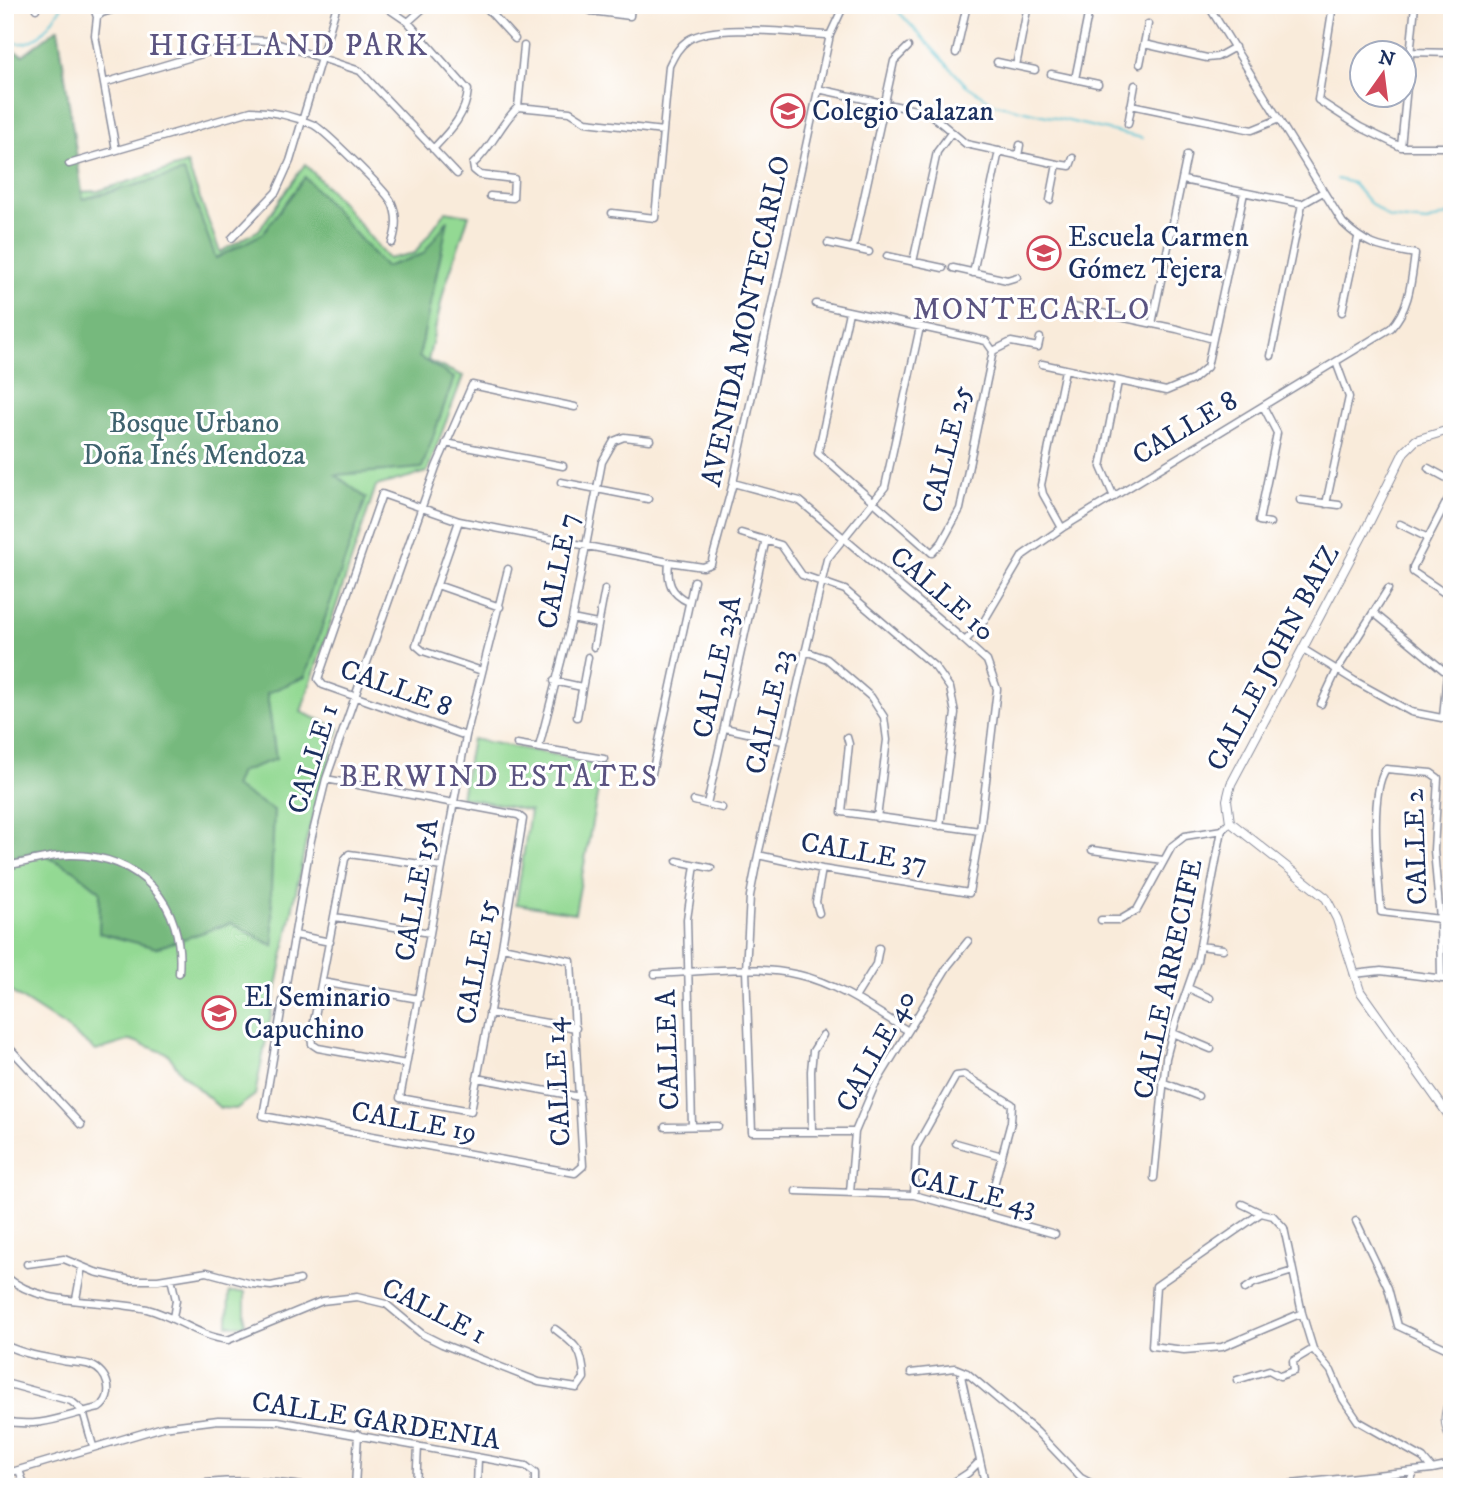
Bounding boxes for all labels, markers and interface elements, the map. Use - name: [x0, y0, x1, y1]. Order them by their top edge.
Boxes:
- district label: HIGHLAND PARK: [149, 28, 429, 65]
- north arrow: [1348, 38, 1418, 108]
- text: N: [1376, 46, 1397, 72]
- school or university icon: Colegio Calazan: [769, 92, 807, 130]
- place label: Colegio Calazan: [812, 94, 994, 129]
- street label: AVENIDA MONTECARLO: [694, 152, 798, 490]
- place label: Escuela Carmen Gómez Tejera: [1068, 220, 1249, 287]
- school or university icon: Escuela Carmen Gómez Tejera: [1025, 234, 1063, 272]
- district label: MONTECARLO: [913, 292, 1151, 329]
- street label: CALLE 25: [914, 382, 980, 516]
- street label: CALLE 8: [1126, 383, 1244, 473]
- park label: Bosque Urbano Doña Inés Mendoza: [83, 406, 306, 473]
- street label: CALLE 7: [530, 510, 586, 632]
- street label: CALLE 10: [882, 539, 1002, 649]
- street label: CALLE JOHN BAIZ: [1199, 539, 1347, 777]
- street label: CALLE 23A: [685, 591, 749, 741]
- street label: CALLE 23: [738, 646, 800, 778]
- street label: CALLE 8: [335, 652, 457, 724]
- street label: CALLE 1: [280, 700, 346, 818]
- district label: BERWIND ESTATES: [339, 759, 659, 796]
- street label: CALLE 2: [1396, 788, 1436, 906]
- street label: CALLE 15A: [387, 815, 447, 964]
- street label: CALLE 37: [798, 825, 930, 881]
- street label: CALLE ARRECIFE: [1125, 856, 1211, 1102]
- street label: CALLE 15: [449, 897, 505, 1027]
- place label: El Seminario Capuchino: [244, 980, 391, 1047]
- street label: CALLE 40: [828, 984, 924, 1118]
- street label: CALLE A: [648, 988, 688, 1111]
- school or university icon: El Seminario Capuchino: [200, 994, 238, 1032]
- street label: CALLE 14: [537, 1016, 579, 1147]
- street label: CALLE 19: [349, 1094, 479, 1150]
- street label: CALLE 43: [906, 1159, 1040, 1225]
- street label: CALLE 1: [376, 1270, 492, 1352]
- street label: CALLE GARDENIA: [249, 1384, 504, 1458]

